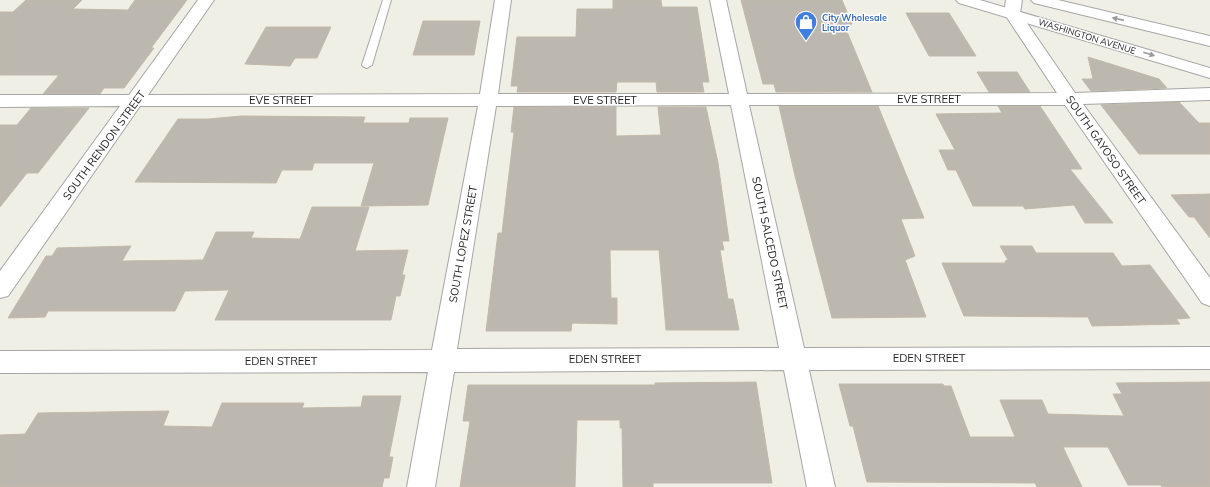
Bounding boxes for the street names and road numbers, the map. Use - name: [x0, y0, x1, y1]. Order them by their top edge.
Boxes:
- street label: WASHINGTON AVENUE: [1037, 16, 1137, 56]
- street label: SOUTH RENDON STREET: [60, 87, 149, 202]
- street label: EVE STREET: [897, 92, 961, 106]
- street label: EVE STREET: [249, 93, 313, 107]
- street label: EVE STREET: [573, 93, 637, 107]
- street label: SOUTH GAYOSO STREET: [1063, 93, 1149, 208]
- street label: SOUTH SALCEDO STREET: [749, 175, 791, 311]
- street label: SOUTH LOPEZ STREET: [446, 184, 480, 304]
- street label: EDEN STREET: [893, 351, 966, 365]
- street label: EDEN STREET: [569, 352, 642, 366]
- street label: EDEN STREET: [245, 354, 318, 368]

